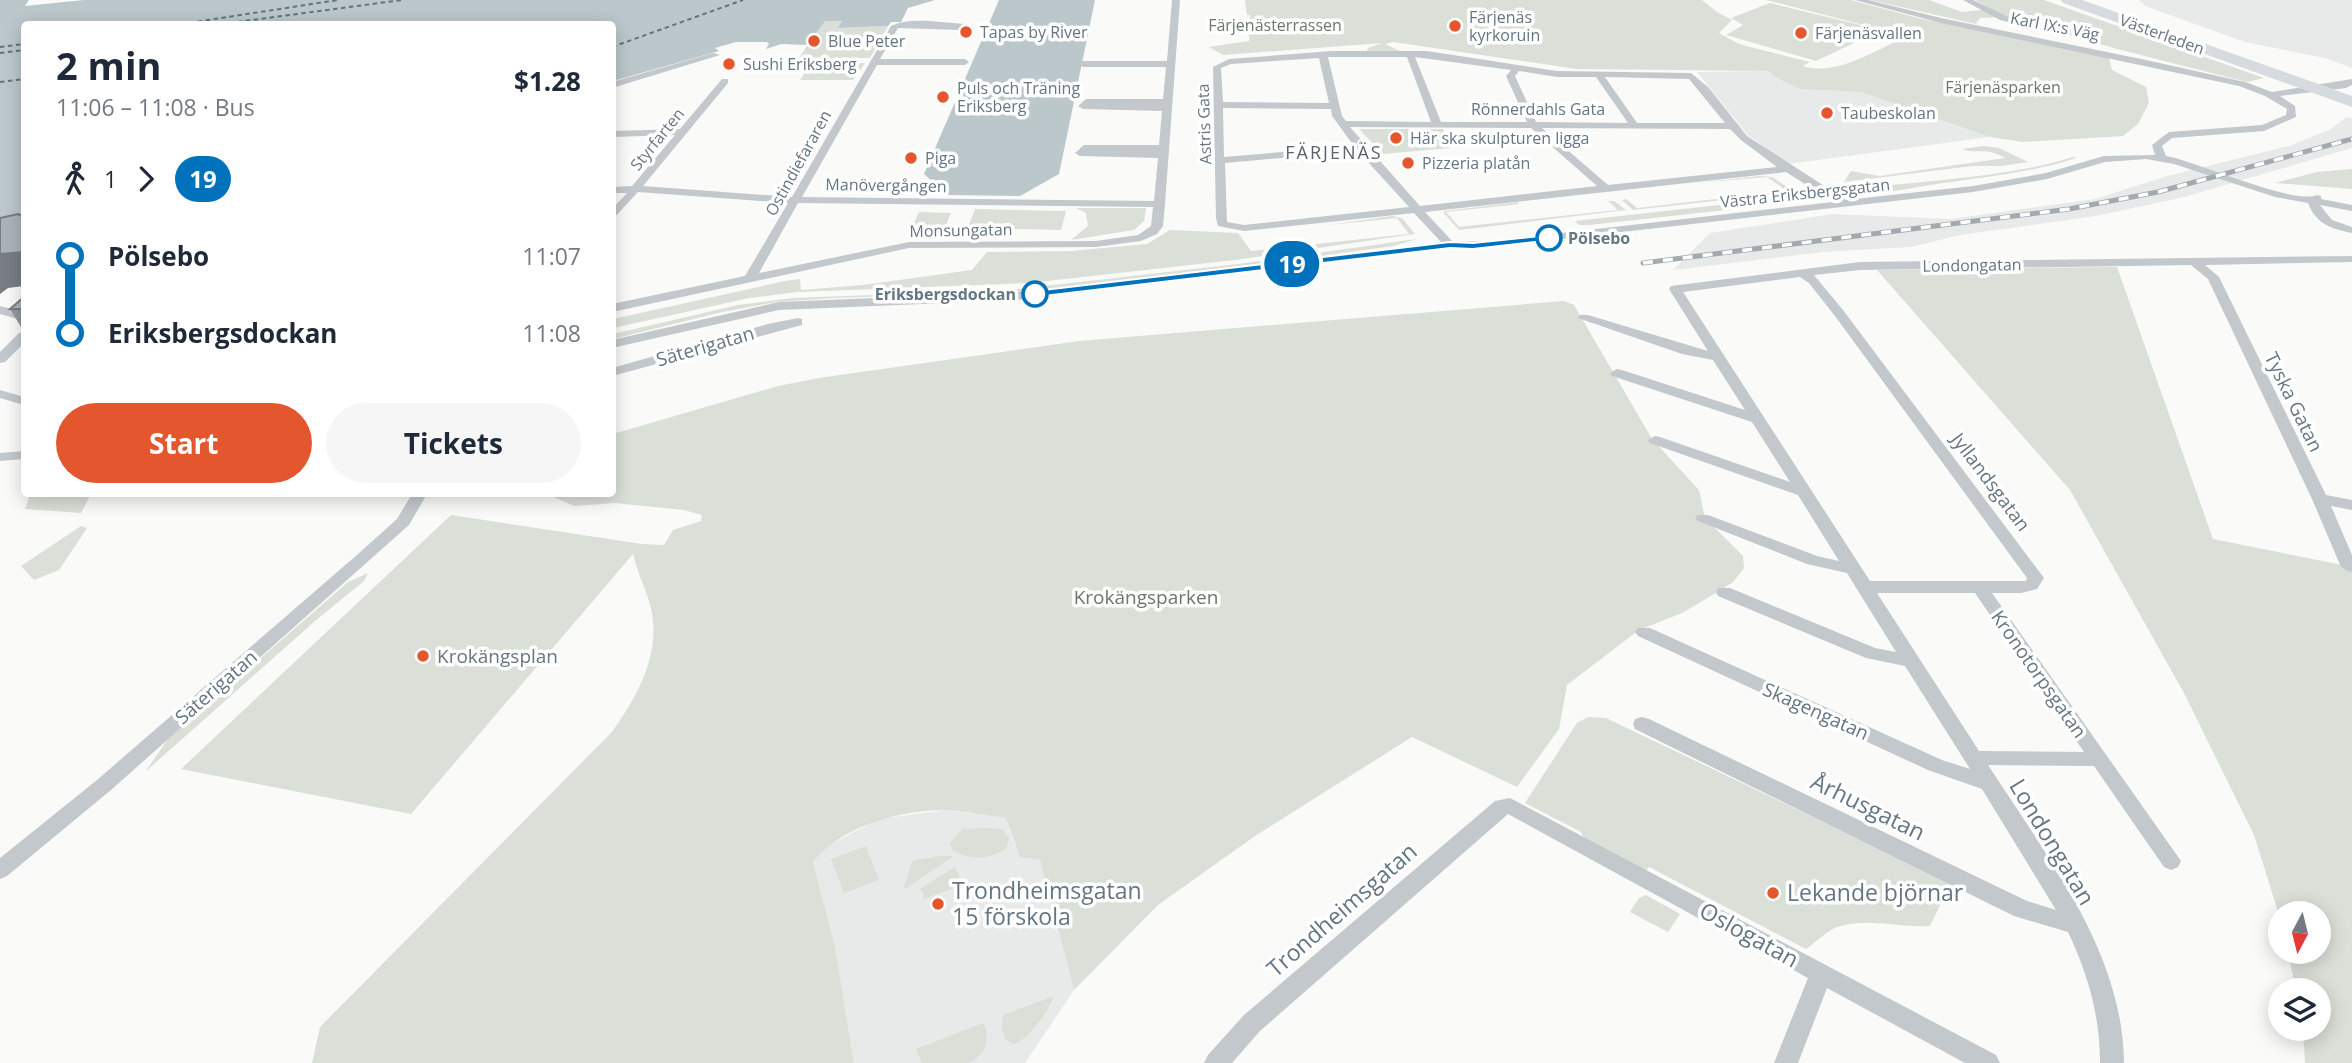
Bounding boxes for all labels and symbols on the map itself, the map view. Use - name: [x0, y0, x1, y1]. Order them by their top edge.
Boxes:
- place label: Färjenäs kyrkoruin: [1469, 6, 1540, 46]
- street label: Karl IX:s Väg: [2009, 7, 2102, 45]
- street label: Västerleden: [2116, 8, 2208, 60]
- park label: Färjenästerrassen: [1208, 14, 1342, 36]
- marker: Färjenäs kyrkoruin: [1447, 18, 1463, 34]
- place label: Tapas by River: [980, 21, 1088, 43]
- place label: Färjenäsvallen: [1815, 22, 1922, 44]
- marker: Tapas by River: [958, 24, 974, 40]
- marker: Färjenäsvallen: [1793, 25, 1809, 41]
- place label: Blue Peter: [828, 30, 906, 52]
- marker: Blue Peter: [806, 33, 822, 49]
- place label: Sushi Eriksberg: [743, 53, 857, 75]
- marker: Sushi Eriksberg: [721, 56, 737, 72]
- park label: Färjenäsparken: [1945, 76, 2061, 98]
- place label: Puls och Träning Eriksberg: [957, 77, 1080, 117]
- street label: Astris Gata: [1192, 83, 1216, 165]
- marker: Puls och Träning Eriksberg: [935, 89, 951, 105]
- street label: Rönnerdahls Gata: [1471, 98, 1605, 120]
- place label: Taubeskolan: [1841, 102, 1936, 124]
- street label: Styrfarten: [625, 103, 689, 175]
- marker: Taubeskolan: [1819, 105, 1835, 121]
- street label: Ostindiefararen: [760, 106, 836, 220]
- place label: Här ska skulpturen ligga: [1410, 127, 1589, 149]
- marker: Här ska skulpturen ligga: [1388, 130, 1404, 146]
- district label: FÄRJENÄS: [1285, 140, 1383, 164]
- place label: Piga: [925, 147, 956, 169]
- marker: Piga: [903, 150, 919, 166]
- place label: Pizzeria platån: [1422, 152, 1530, 174]
- marker: Pizzeria platån: [1400, 155, 1416, 171]
- street label: Manövergången: [825, 173, 947, 197]
- street label: Västra Eriksbergsgatan: [1719, 173, 1891, 213]
- street label: Monsungatan: [909, 218, 1013, 242]
- marker: Pölsebo: [1536, 225, 1562, 251]
- place label: Pölsebo: [1568, 227, 1630, 249]
- line badge: 19: [1260, 241, 1324, 287]
- street label: Londongatan: [1922, 253, 2022, 277]
- marker: Eriksbergsdockan: [1022, 281, 1048, 307]
- place label: Eriksbergsdockan: [875, 283, 1016, 305]
- street label: Säterigatan: [653, 320, 757, 372]
- street label: Tyska Gatan: [2259, 348, 2329, 456]
- street label: Jyllandsgatan: [1944, 426, 2037, 537]
- park label: Krokängsparken: [1074, 584, 1218, 610]
- street label: Kronotorpsgatan: [1985, 605, 2093, 743]
- place label: Krokängsplan: [437, 643, 558, 669]
- street label: Säterigatan: [169, 644, 263, 730]
- marker: Krokängsplan: [415, 648, 431, 664]
- street label: Skagengatan: [1759, 676, 1873, 746]
- street label: Århusgatan: [1806, 765, 1931, 848]
- street label: Londongatan: [2002, 772, 2103, 911]
- street label: Trondheimsgatan: [1259, 835, 1423, 983]
- place label: Trondheimsgatan 15 förskola: [952, 874, 1142, 932]
- place label: Lekande björnar: [1787, 876, 1964, 908]
- marker: Lekande björnar: [1765, 885, 1781, 901]
- street label: Oslogatan: [1694, 894, 1805, 975]
- marker: Trondheimsgatan 15 förskola: [930, 896, 946, 912]
- north arrow: [2268, 901, 2331, 964]

